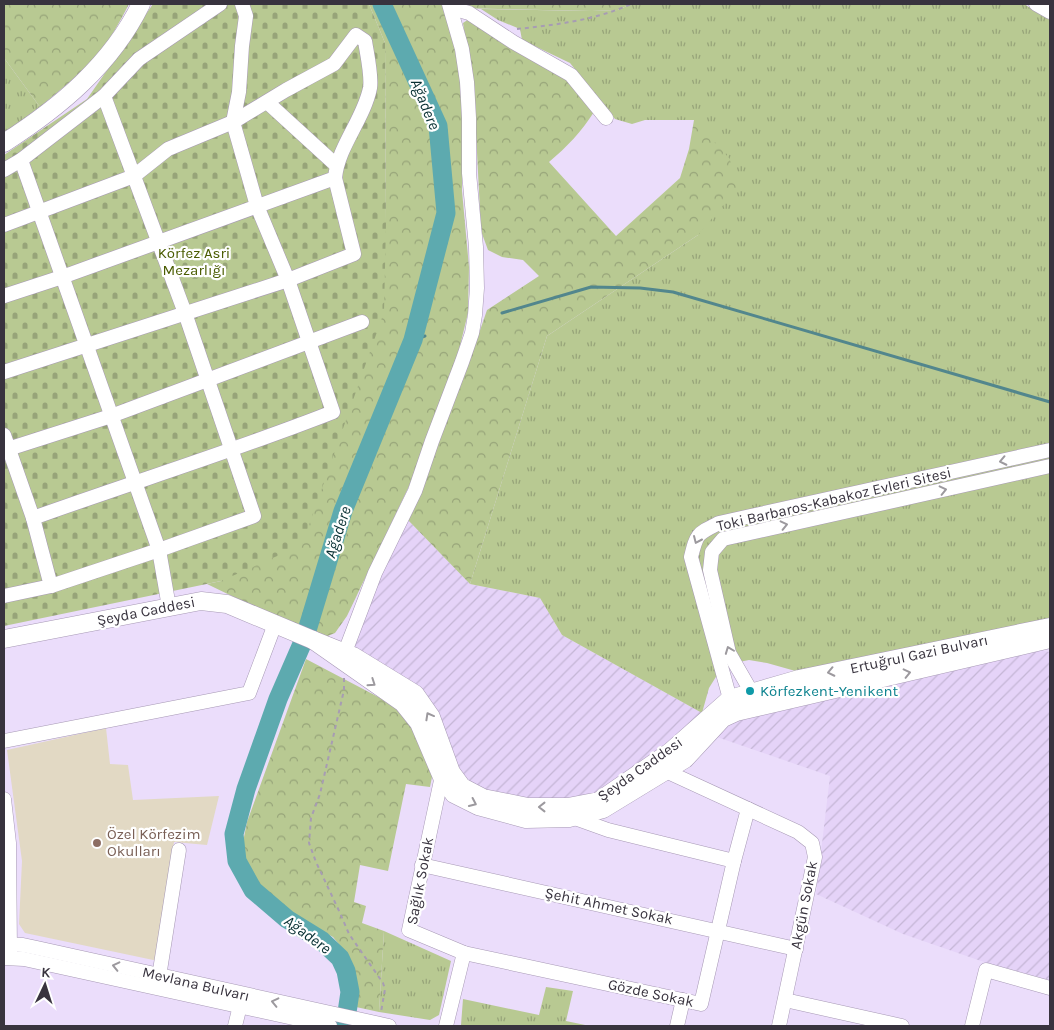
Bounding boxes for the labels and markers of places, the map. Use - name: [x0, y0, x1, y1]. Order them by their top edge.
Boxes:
- place label: Körfezkent-Yenikent: [760, 682, 898, 700]
- marker: Körfezkent-Yenikent: [744, 685, 756, 697]
- place label: Özel Körfezim Okulları: [107, 825, 200, 860]
- marker: Özel Körfezim Okulları: [91, 837, 103, 849]

